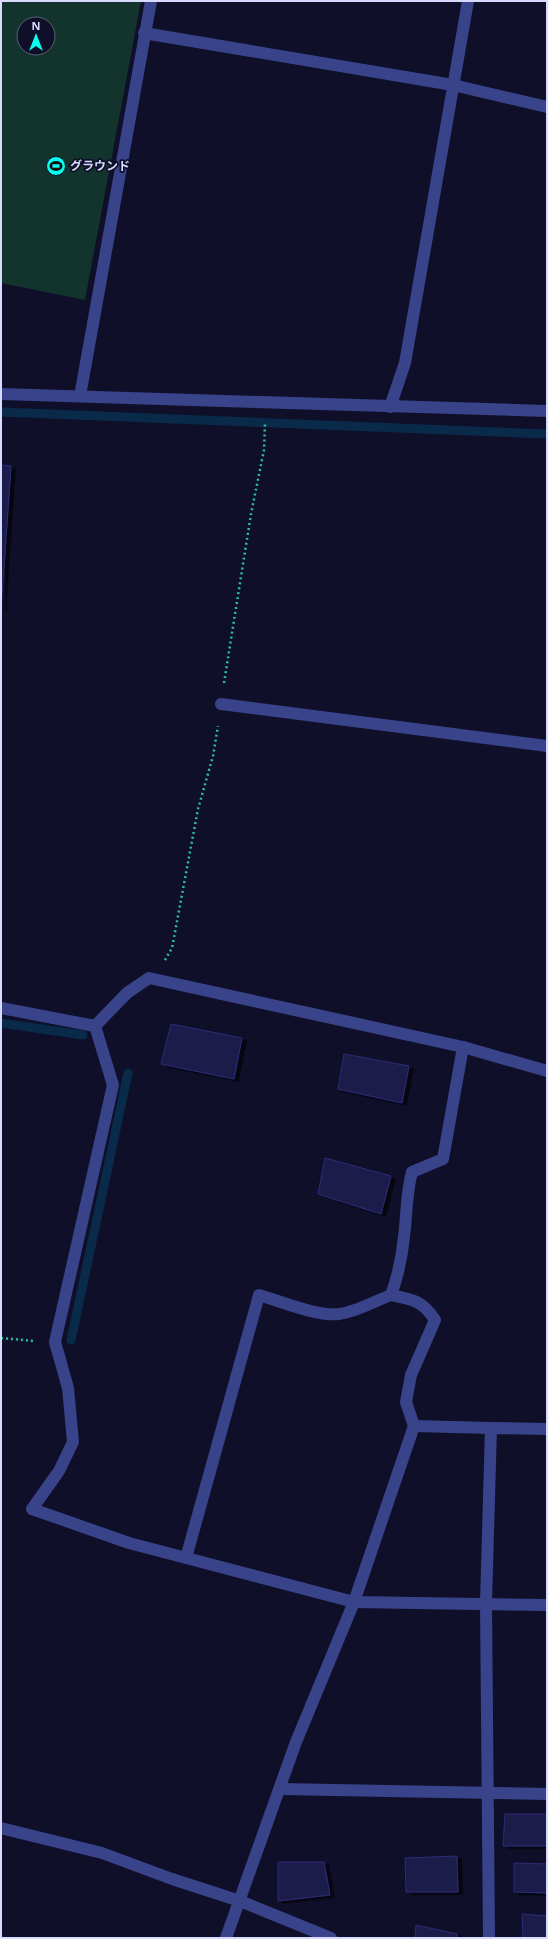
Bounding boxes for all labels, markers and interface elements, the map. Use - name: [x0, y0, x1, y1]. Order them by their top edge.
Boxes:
- north arrow: [16, 16, 56, 56]
- text: N: [32, 18, 40, 33]
- sports icon: グラウンド: [45, 155, 67, 177]
- place label: グラウンド: [70, 157, 130, 174]

